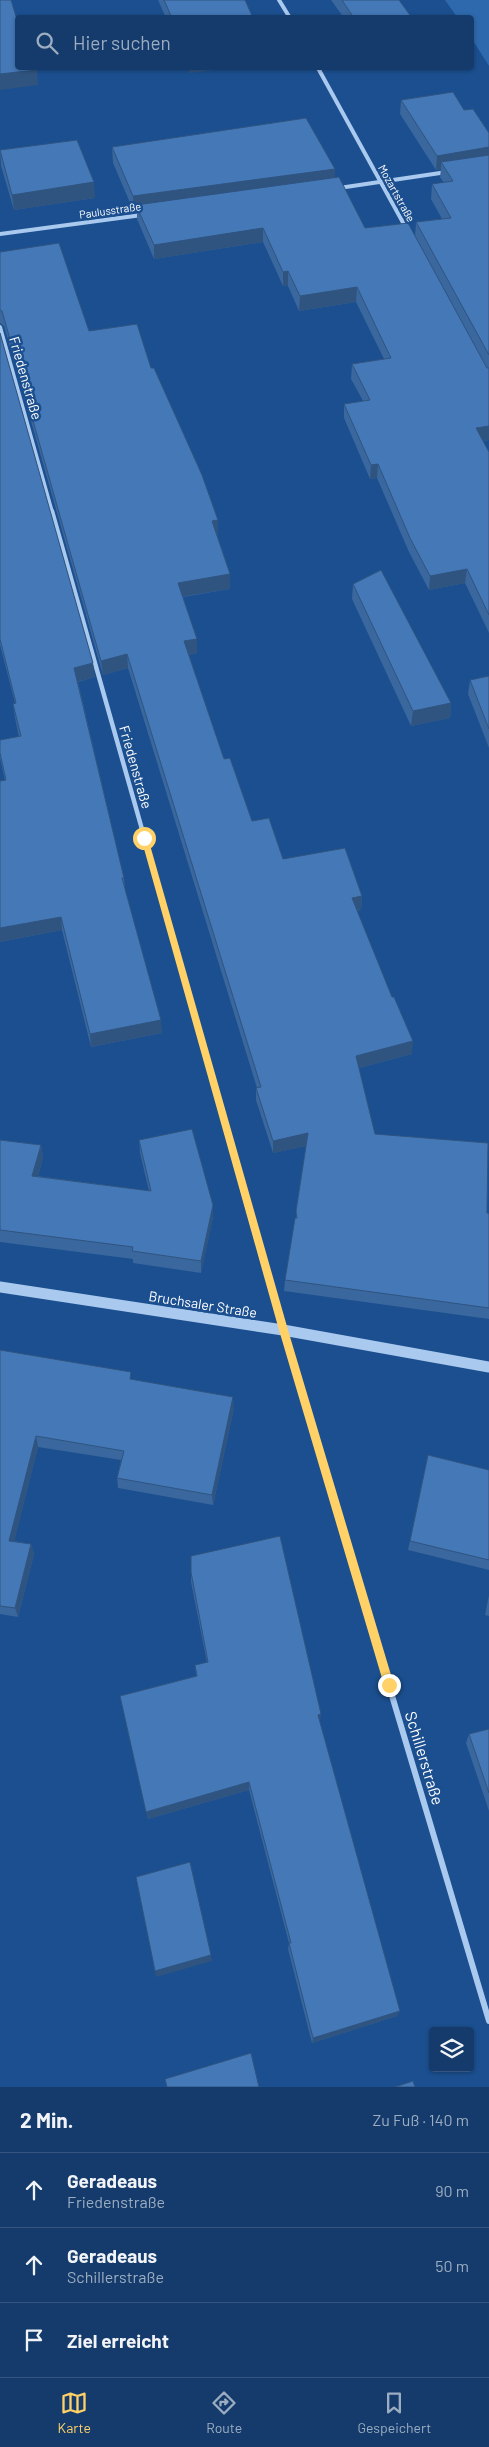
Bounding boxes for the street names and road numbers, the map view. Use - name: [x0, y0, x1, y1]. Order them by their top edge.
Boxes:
- street label: Mozartstraße: [376, 162, 418, 224]
- street label: Paulusstraße: [78, 199, 142, 221]
- street label: Friedenstraße: [6, 334, 46, 422]
- street label: Friedenstraße: [116, 723, 156, 811]
- street label: Bruchsaler Straße: [148, 1287, 258, 1321]
- street label: Schillerstraße: [402, 1709, 448, 1807]

